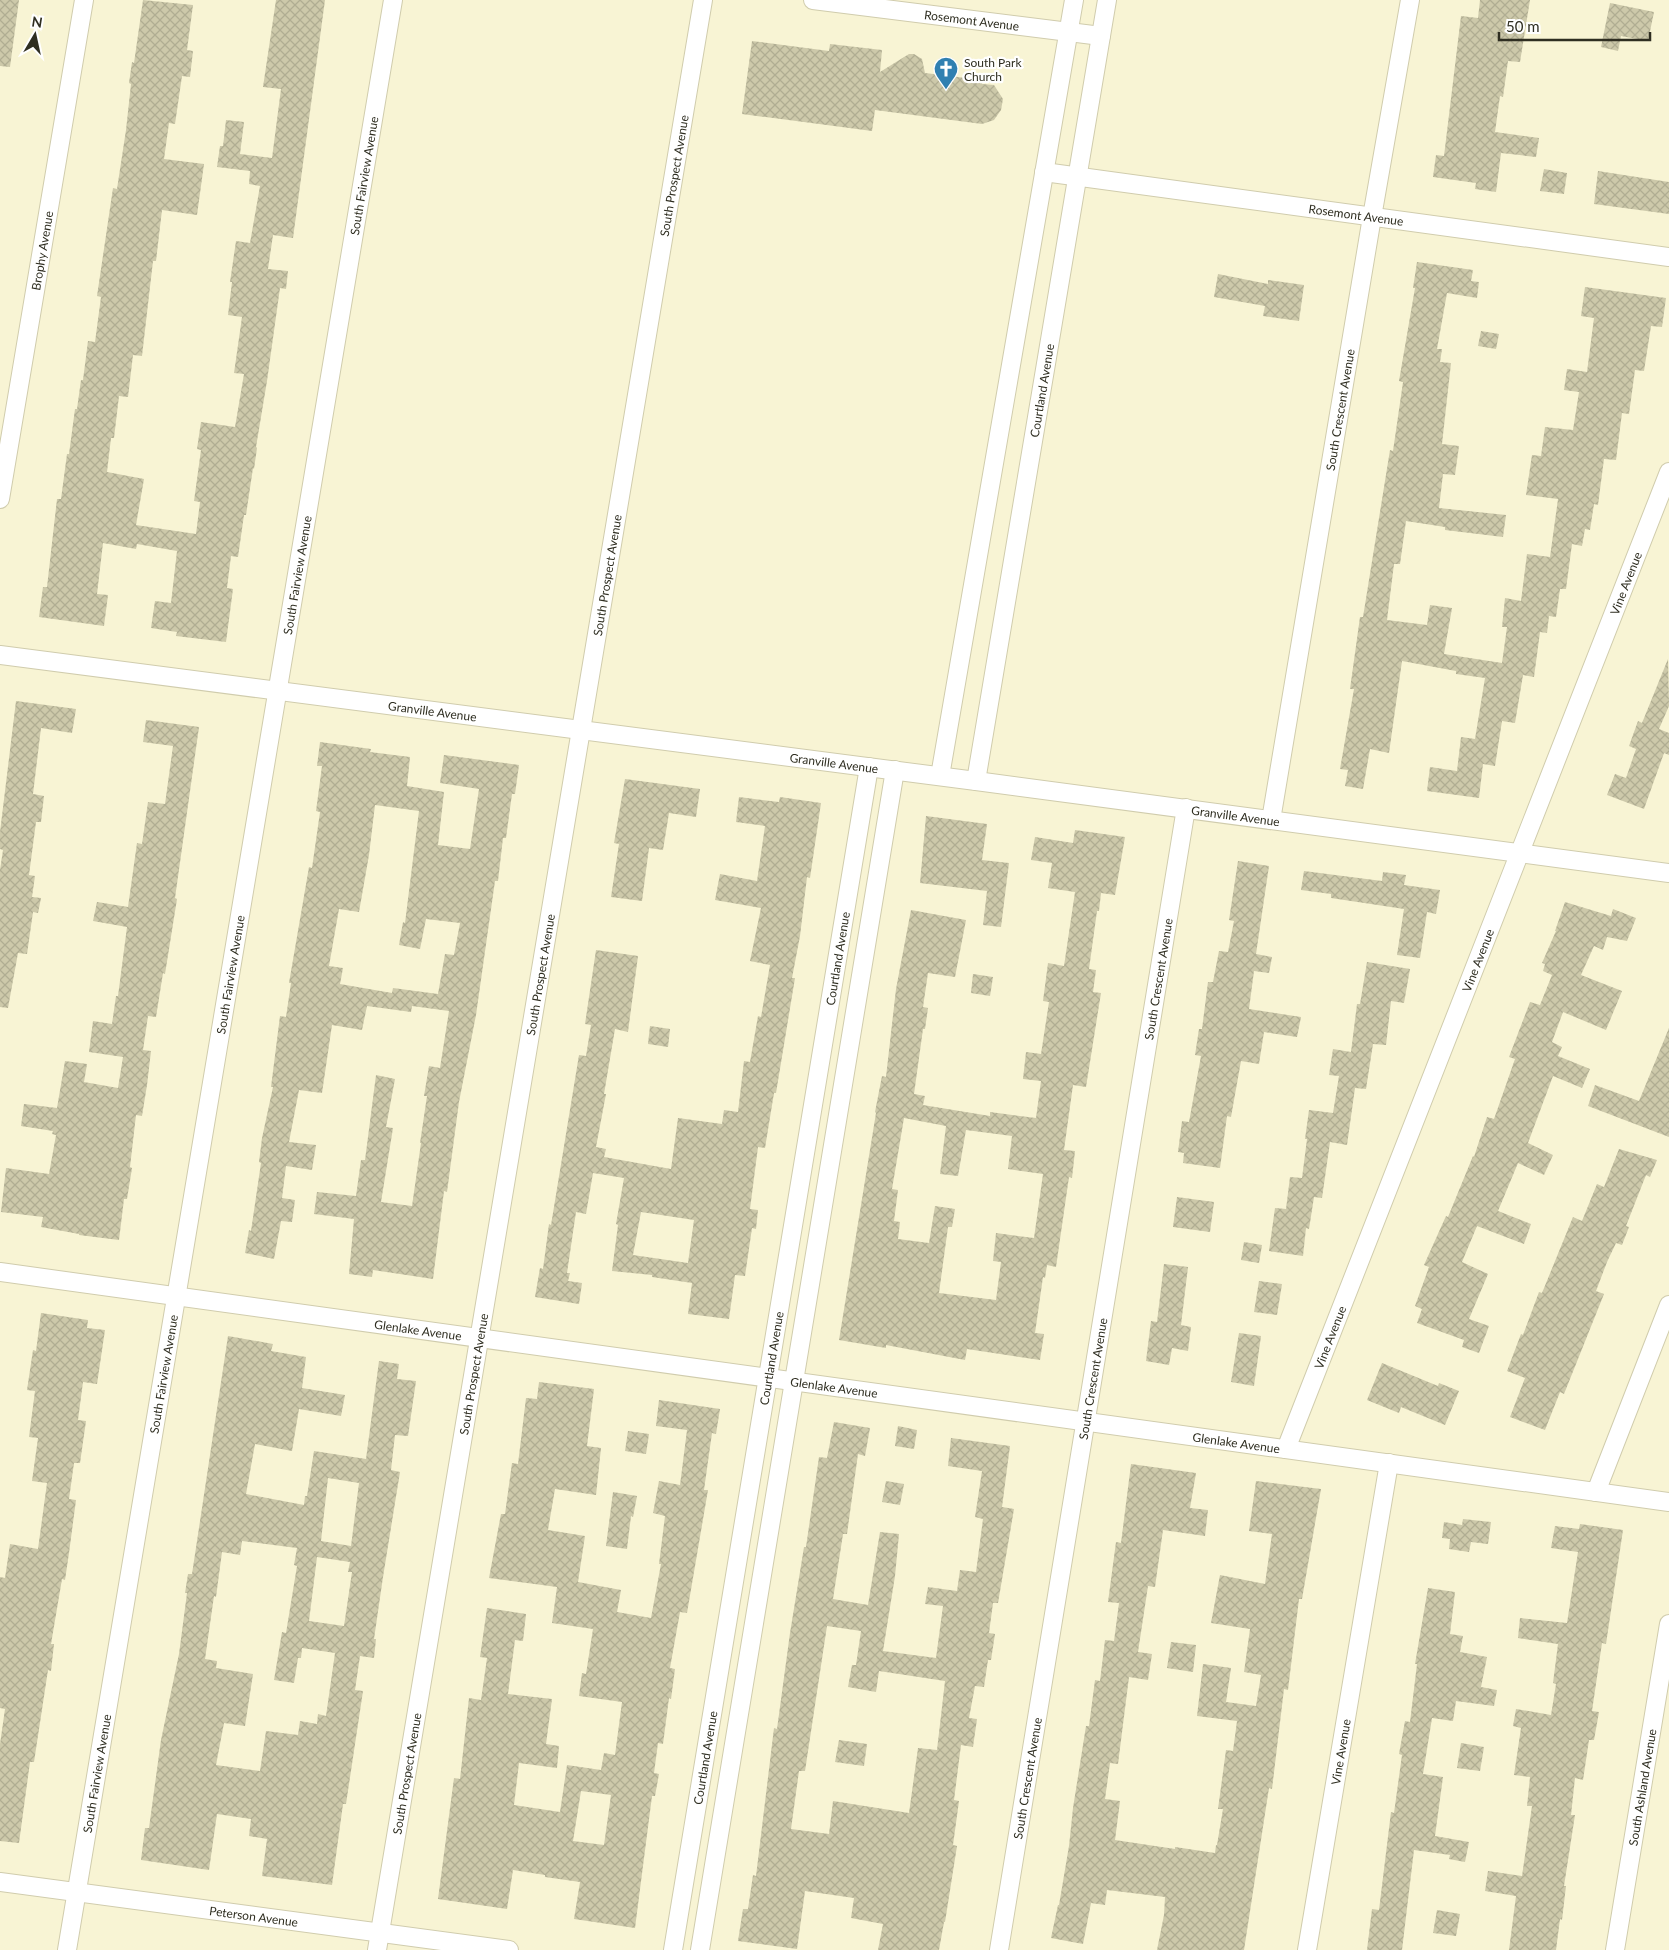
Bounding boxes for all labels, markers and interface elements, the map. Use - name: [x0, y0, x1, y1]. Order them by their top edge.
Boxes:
- street label: Rosemont Avenue: [923, 6, 1020, 33]
- north arrow: [10, 10, 60, 60]
- scale bar: [1499, 10, 1650, 42]
- text: N: [30, 12, 44, 31]
- text: 50 m: [1506, 17, 1540, 35]
- place label: South Park Church: [964, 55, 1022, 84]
- church icon: South Park Church: [933, 56, 959, 90]
- street label: South Prospect Avenue: [656, 114, 691, 237]
- street label: South Fairview Avenue: [346, 115, 381, 236]
- street label: Rosemont Avenue: [1308, 201, 1404, 228]
- street label: Brophy Avenue: [28, 210, 56, 291]
- street label: Courtland Avenue: [1026, 342, 1057, 438]
- street label: South Crescent Avenue: [1322, 348, 1357, 472]
- street label: South Prospect Avenue: [589, 513, 624, 637]
- street label: South Fairview Avenue: [280, 515, 314, 636]
- street label: Vine Avenue: [1606, 549, 1645, 617]
- street label: Granville Avenue: [387, 698, 478, 724]
- street label: Granville Avenue: [789, 750, 879, 776]
- street label: Granville Avenue: [1190, 802, 1281, 829]
- street label: Courtland Avenue: [822, 911, 852, 1007]
- street label: South Prospect Avenue: [523, 913, 558, 1036]
- street label: South Fairview Avenue: [213, 914, 247, 1035]
- street label: South Crescent Avenue: [1141, 917, 1175, 1041]
- street label: Vine Avenue: [1458, 927, 1497, 994]
- street label: Vine Avenue: [1311, 1304, 1349, 1371]
- street label: Courtland Avenue: [756, 1310, 786, 1406]
- street label: South Prospect Avenue: [456, 1312, 491, 1436]
- street label: South Fairview Avenue: [146, 1313, 181, 1435]
- street label: Glenlake Avenue: [373, 1316, 463, 1343]
- street label: South Crescent Avenue: [1075, 1317, 1110, 1441]
- street label: Glenlake Avenue: [790, 1374, 879, 1400]
- street label: Glenlake Avenue: [1192, 1429, 1281, 1456]
- street label: Courtland Avenue: [690, 1710, 720, 1806]
- street label: South Prospect Avenue: [389, 1712, 424, 1835]
- street label: South Fairview Avenue: [79, 1713, 114, 1834]
- street label: South Crescent Avenue: [1010, 1716, 1044, 1840]
- street label: Vine Avenue: [1327, 1718, 1353, 1786]
- street label: South Ashland Avenue: [1625, 1728, 1659, 1847]
- street label: Peterson Avenue: [208, 1903, 299, 1929]

